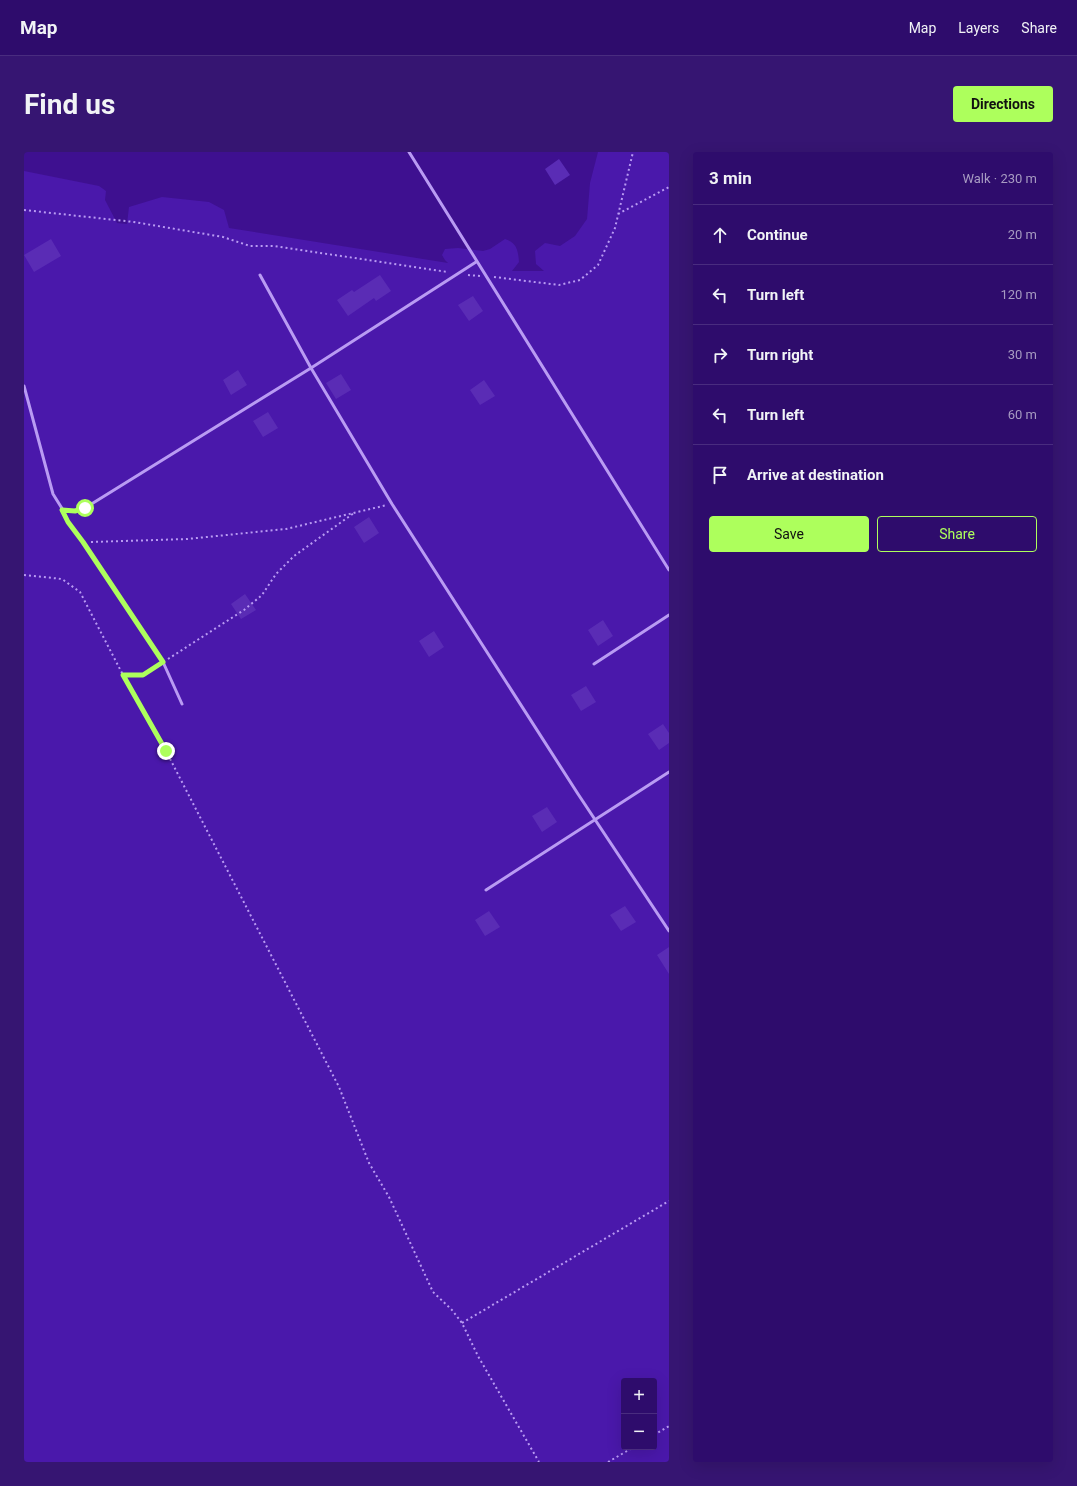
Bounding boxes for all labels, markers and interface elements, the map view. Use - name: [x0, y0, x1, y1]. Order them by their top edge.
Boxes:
- text: Map: [20, 16, 58, 39]
- text: Map: [909, 20, 936, 36]
- text: Layers: [958, 20, 999, 36]
- text: Share: [1021, 20, 1057, 36]
- button: Directions: [953, 86, 1053, 122]
- text: Find us: [24, 88, 115, 121]
- text: 3 min: [709, 168, 752, 188]
- text: Walk · 230 m: [962, 171, 1037, 186]
- icon: ahead: [709, 224, 731, 246]
- text: Continue: [747, 226, 808, 244]
- text: 20 m: [1008, 227, 1037, 242]
- icon: left: [709, 284, 731, 306]
- text: Turn left: [747, 286, 804, 304]
- text: 120 m: [1000, 287, 1037, 302]
- icon: right: [709, 344, 731, 366]
- text: Turn right: [747, 346, 813, 364]
- text: 30 m: [1008, 347, 1037, 362]
- icon: left: [709, 404, 731, 426]
- text: Turn left: [747, 406, 804, 424]
- text: 60 m: [1008, 407, 1037, 422]
- icon: arrive: [709, 464, 731, 486]
- text: Arrive at destination: [747, 466, 884, 484]
- route start: [76, 499, 94, 517]
- button: Save: [709, 516, 869, 552]
- button: Share: [877, 516, 1037, 552]
- route end: [157, 742, 175, 760]
- map controls: [621, 1378, 657, 1450]
- button: +: [621, 1378, 657, 1414]
- button: −: [621, 1414, 657, 1450]

